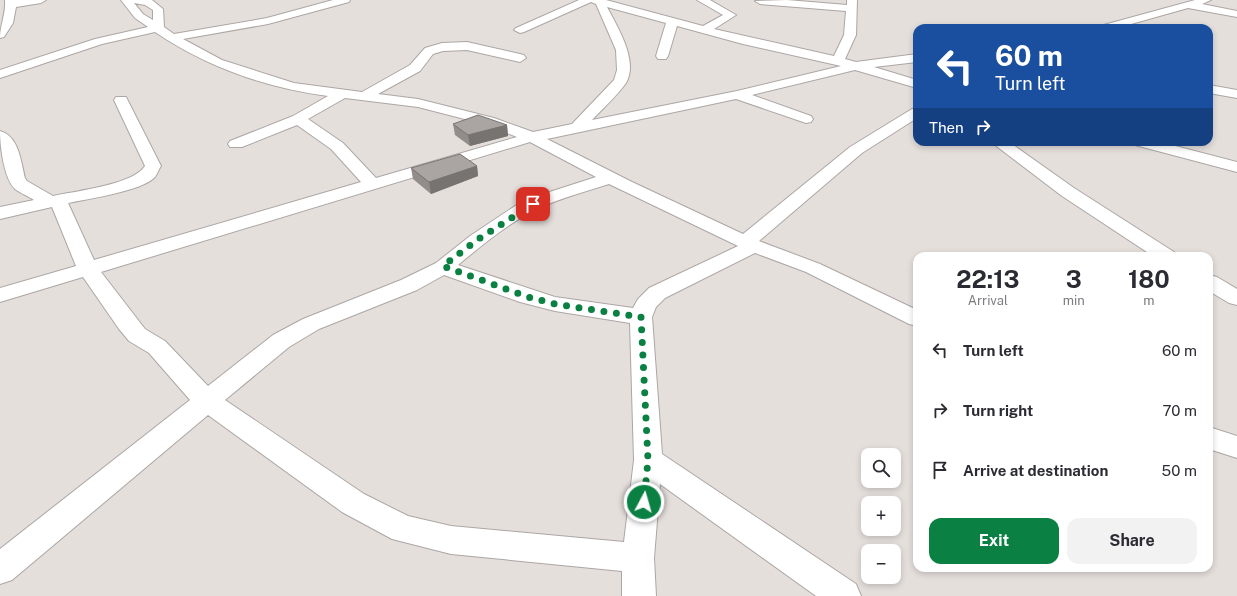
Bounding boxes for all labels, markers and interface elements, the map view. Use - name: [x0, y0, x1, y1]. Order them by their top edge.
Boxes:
- text: 60 m: [995, 39, 1063, 72]
- icon: left: [929, 40, 981, 92]
- text: Turn left: [995, 73, 1065, 94]
- icon: right: [972, 116, 994, 138]
- text: Then: [929, 119, 964, 136]
- pin: [516, 187, 550, 221]
- icon: arrive: [522, 193, 544, 215]
- text: 22:13: [956, 265, 1019, 293]
- text: 3: [1066, 265, 1082, 293]
- text: 180: [1128, 265, 1170, 293]
- text: Arrival: [968, 293, 1008, 308]
- text: min: [1063, 293, 1085, 308]
- text: m: [1143, 293, 1154, 308]
- icon: left: [929, 339, 951, 361]
- text: Turn left: [963, 342, 1024, 359]
- text: 60 m: [1162, 342, 1197, 359]
- icon: right: [929, 399, 951, 421]
- text: Turn right: [963, 402, 1033, 419]
- text: 70 m: [1162, 402, 1197, 419]
- map controls: [861, 448, 901, 584]
- button: search: [861, 448, 901, 488]
- icon: arrive: [929, 459, 951, 481]
- text: Arrive at destination: [963, 462, 1108, 479]
- text: 50 m: [1162, 462, 1197, 479]
- position arrow: [623, 481, 665, 523]
- button: +: [861, 496, 901, 536]
- button: Exit: [929, 518, 1059, 564]
- button: Share: [1067, 518, 1197, 564]
- button: −: [861, 544, 901, 584]

